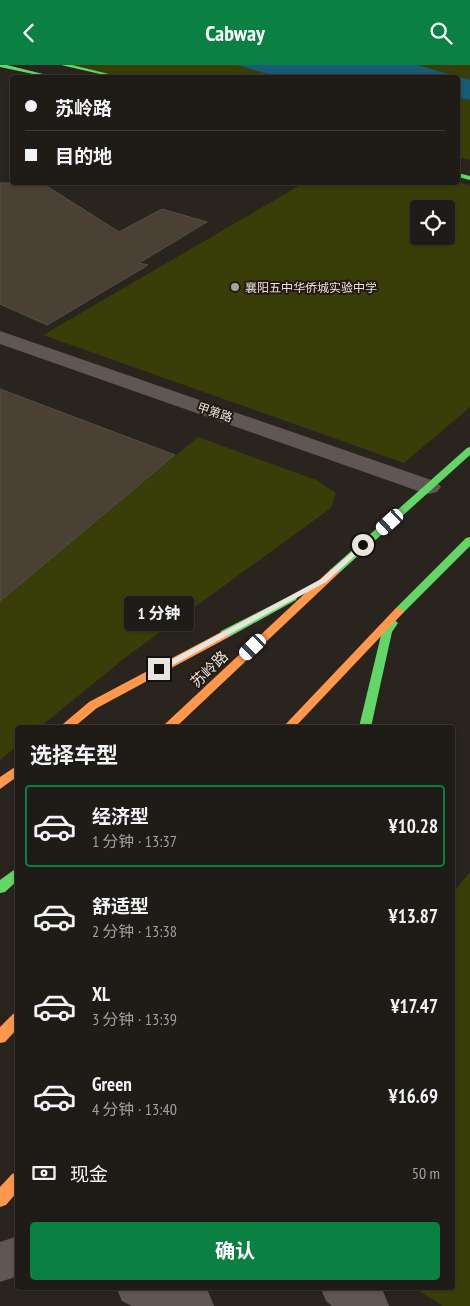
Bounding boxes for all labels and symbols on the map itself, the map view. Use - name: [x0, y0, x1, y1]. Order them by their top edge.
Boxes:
- place label: 襄阳五中华侨城实验中学: [245, 280, 377, 295]
- marker: 襄阳五中华侨城实验中学: [229, 281, 241, 293]
- street label: 甲第路: [196, 399, 234, 425]
- car: [373, 506, 406, 538]
- route start: [352, 534, 374, 556]
- callout: 1 分钟: [124, 597, 194, 631]
- car: [236, 631, 269, 663]
- street label: 苏岭路: [186, 647, 232, 691]
- route end: [148, 658, 170, 680]

